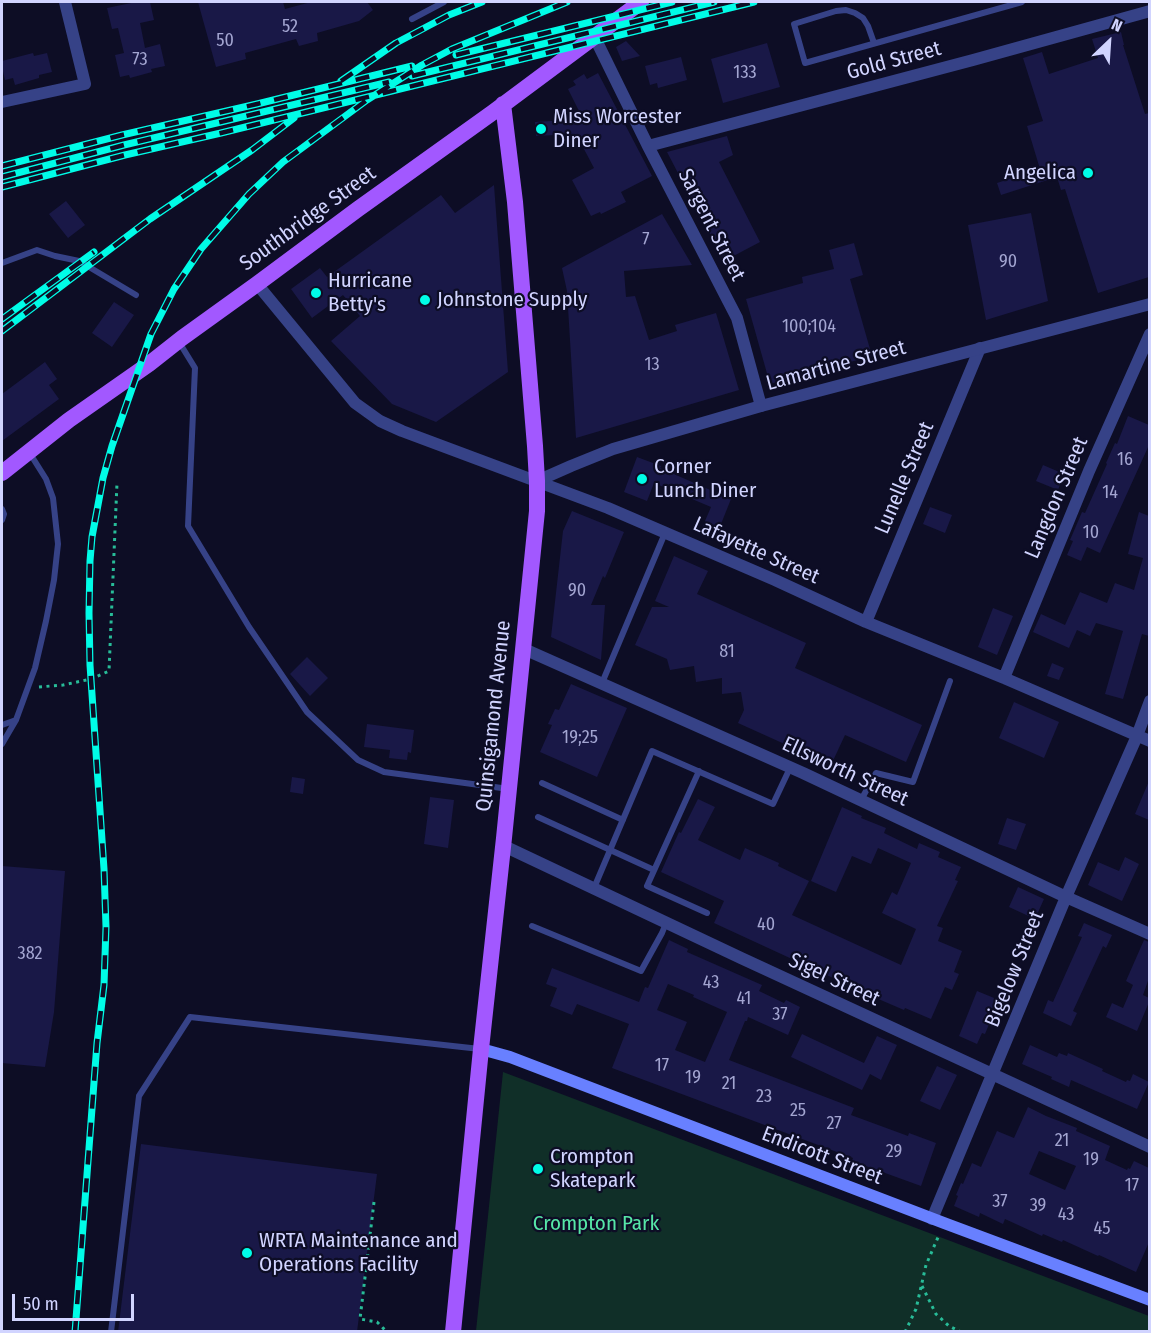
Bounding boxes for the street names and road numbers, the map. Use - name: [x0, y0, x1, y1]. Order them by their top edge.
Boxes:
- street label: Gold Street: [844, 36, 944, 86]
- street label: Southbridge Street: [235, 161, 381, 277]
- street label: Sargent Street: [672, 165, 750, 285]
- street label: Lamartine Street: [763, 335, 909, 397]
- street label: Lunelle Street: [870, 418, 940, 538]
- street label: Langdon Street: [1020, 433, 1094, 563]
- street label: Lafayette Street: [689, 512, 823, 590]
- street label: Quinsigamond Avenue: [471, 619, 517, 813]
- street label: Ellsworth Street: [778, 732, 912, 812]
- street label: Bigelow Street: [980, 907, 1050, 1031]
- street label: Sigel Street: [784, 948, 884, 1012]
- street label: Endicott Street: [758, 1121, 886, 1191]

